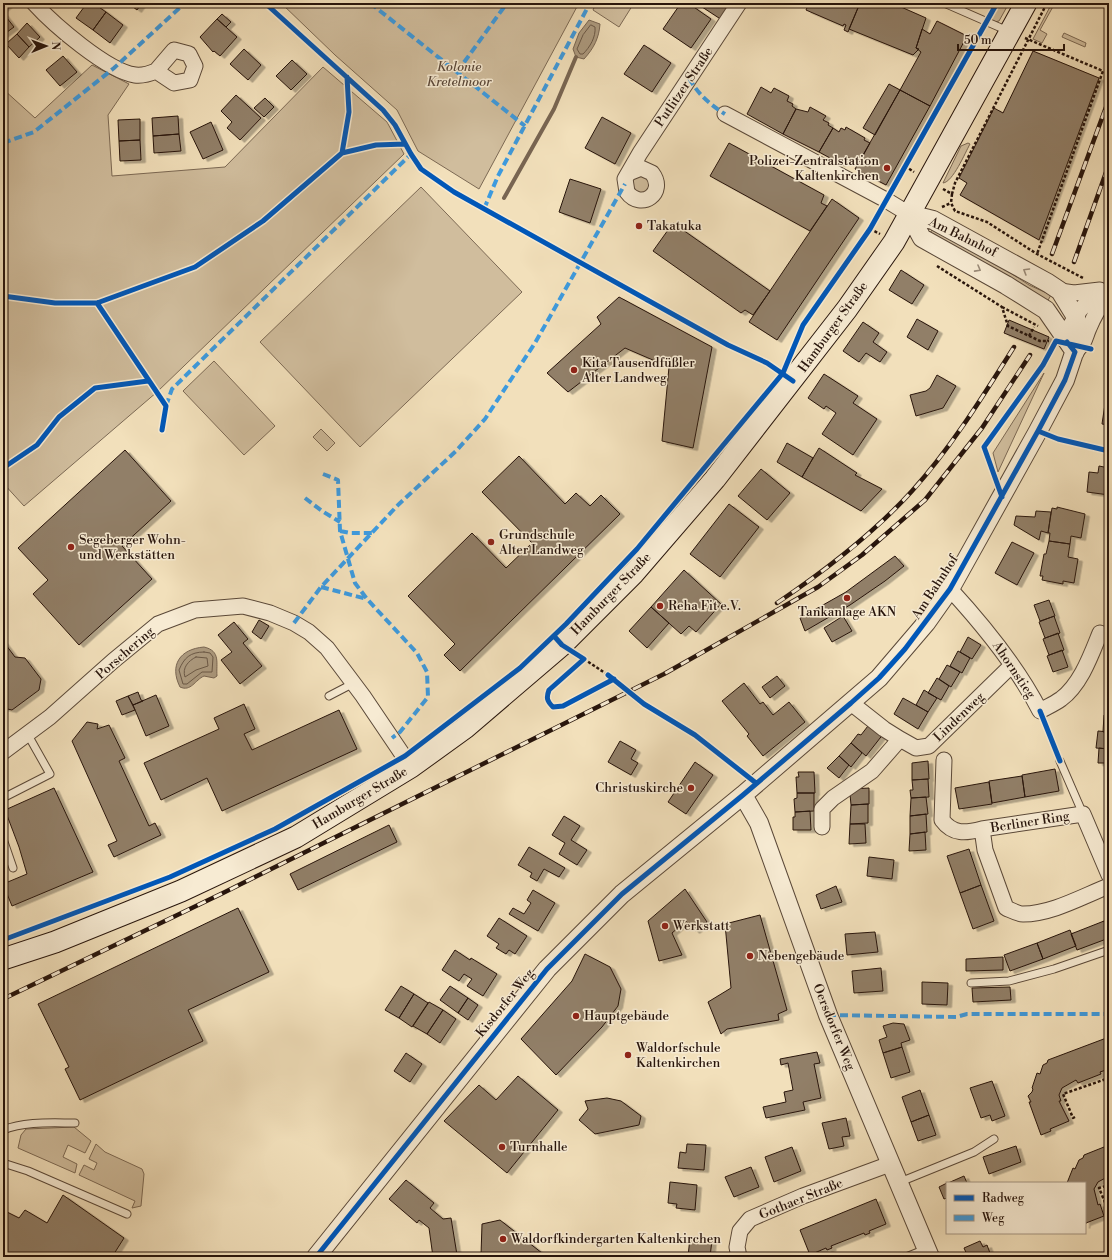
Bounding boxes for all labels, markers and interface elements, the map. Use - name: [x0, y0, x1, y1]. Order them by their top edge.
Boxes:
- north arrow: [26, 26, 66, 66]
- scale bar: [958, 26, 1064, 52]
- text: 50 m: [964, 33, 992, 48]
- text: N: [48, 41, 62, 51]
- street label: Putlitzer Straße: [651, 44, 717, 130]
- park label: Kolonie Kretelmoor: [427, 59, 492, 90]
- place label: Polizei-Zentralstation Kaltenkirchen: [749, 153, 879, 184]
- marker: Polizei-Zentralstation Kaltenkirchen: [882, 163, 892, 173]
- street label: Am Bahnhof: [925, 213, 1001, 261]
- place label: Takatuka: [647, 218, 702, 234]
- marker: Takatuka: [634, 221, 644, 231]
- one-way arrow: [974, 265, 981, 272]
- one-way arrow: [1023, 268, 1030, 275]
- street label: Hamburger Straße: [795, 278, 872, 375]
- place label: Kita Tausendfüßler Alter Landweg: [581, 355, 695, 386]
- marker: Kita Tausendfüßler Alter Landweg: [569, 365, 579, 375]
- place label: Grundschule Alter Landweg: [498, 527, 584, 558]
- place label: Segeberger Wohn- und Werkstätten: [79, 532, 186, 563]
- marker: Grundschule Alter Landweg: [486, 537, 496, 547]
- marker: Segeberger Wohn- und Werkstätten: [66, 542, 76, 552]
- street label: Hamburger Straße: [568, 549, 655, 638]
- street label: Am Bahnhof: [908, 551, 962, 623]
- marker: Tankanlage AKN: [842, 593, 852, 603]
- place label: Reha Fit e.V.: [668, 598, 741, 614]
- marker: Reha Fit e.V.: [655, 601, 665, 611]
- place label: Tankanlage AKN: [798, 604, 897, 620]
- street label: Porschering: [93, 623, 158, 683]
- street label: Ahornstieg: [988, 638, 1039, 702]
- street label: Lindenweg: [930, 689, 988, 745]
- street label: Hamburger Straße: [309, 763, 411, 833]
- place label: Christuskirche: [595, 780, 683, 796]
- marker: Christuskirche: [686, 783, 696, 793]
- street label: Berliner Ring: [988, 808, 1071, 836]
- place label: Werkstatt: [672, 918, 730, 934]
- marker: Werkstatt: [660, 921, 670, 931]
- place label: Nebengebäude: [758, 948, 845, 964]
- marker: Nebengebäude: [745, 951, 755, 961]
- street label: Kisdorfer Weg: [472, 965, 538, 1041]
- street label: Oersdorfer Weg: [809, 981, 859, 1073]
- place label: Hauptgebäude: [584, 1008, 669, 1024]
- marker: Hauptgebäude: [571, 1011, 581, 1021]
- place label: Waldorfschule Kaltenkirchen: [635, 1040, 721, 1071]
- marker: Waldorfschule Kaltenkirchen: [623, 1050, 633, 1060]
- place label: Turnhalle: [510, 1139, 568, 1155]
- marker: Turnhalle: [497, 1142, 507, 1152]
- street label: Gothaer Straße: [757, 1175, 846, 1223]
- legend: [946, 1182, 1086, 1234]
- text: Radweg: [982, 1191, 1025, 1206]
- text: Weg: [981, 1211, 1005, 1226]
- place label: Waldorfkindergarten Kaltenkirchen: [510, 1231, 721, 1247]
- marker: Waldorfkindergarten Kaltenkirchen: [498, 1234, 508, 1244]

